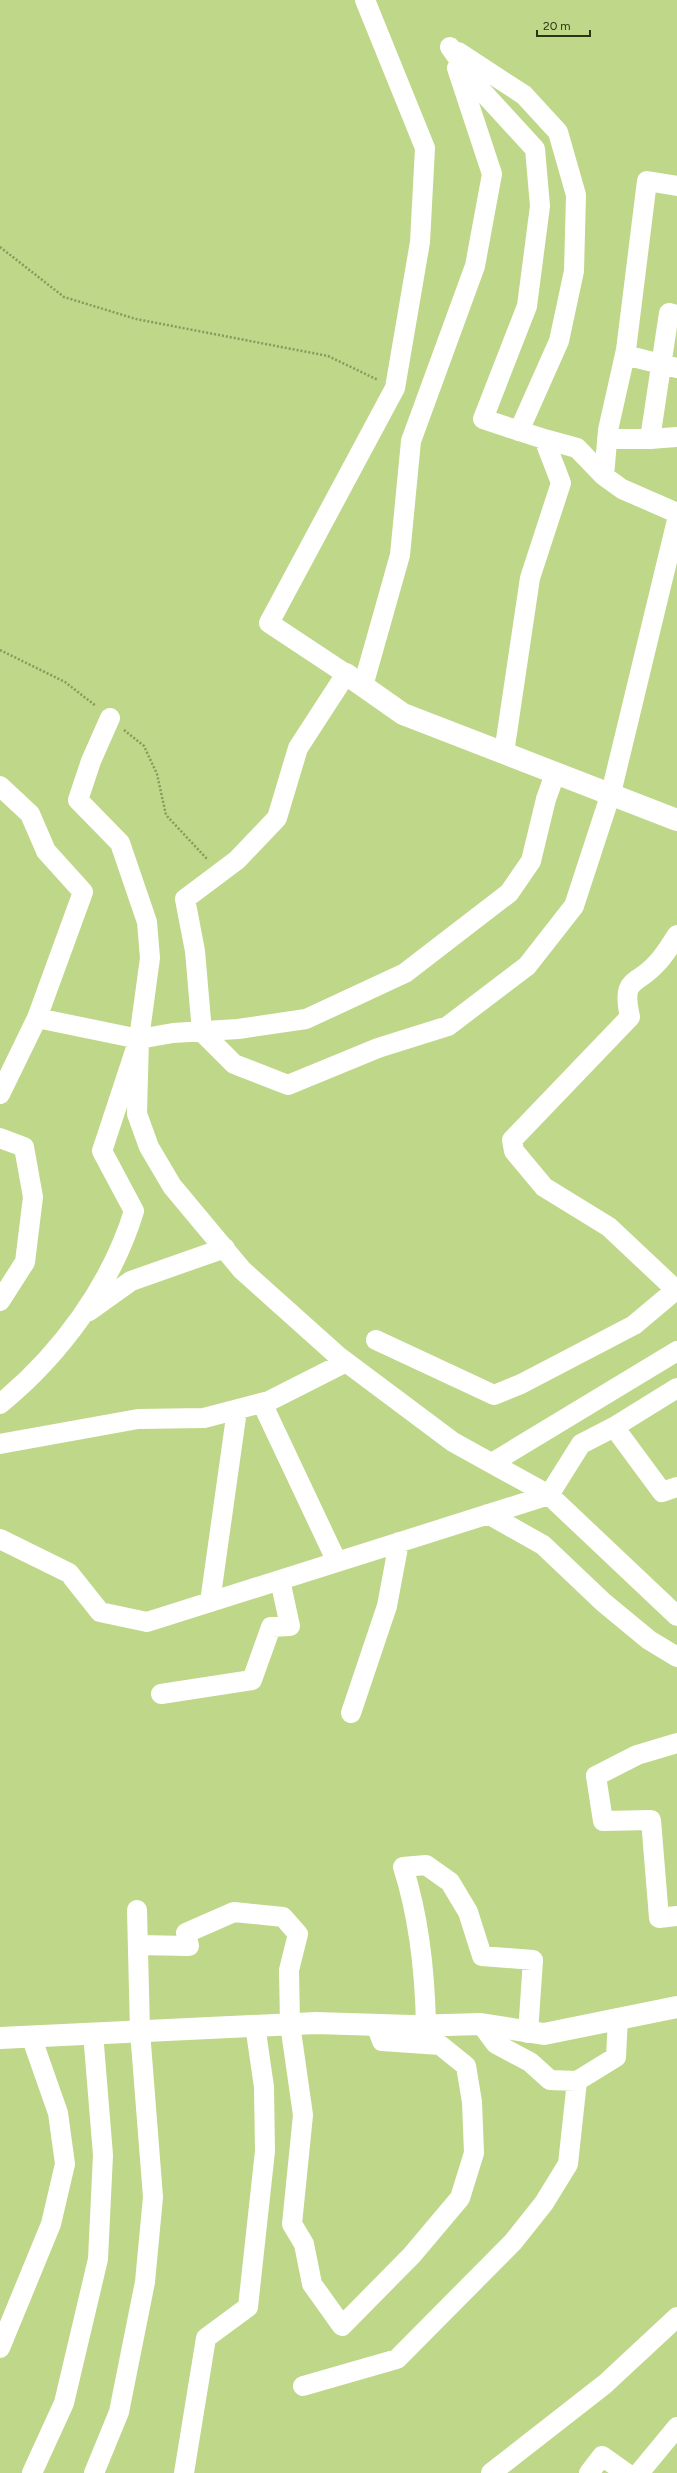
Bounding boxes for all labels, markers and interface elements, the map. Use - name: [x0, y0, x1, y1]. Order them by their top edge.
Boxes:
- scale bar: [537, 12, 590, 38]
- text: 20 m: [543, 19, 571, 33]

